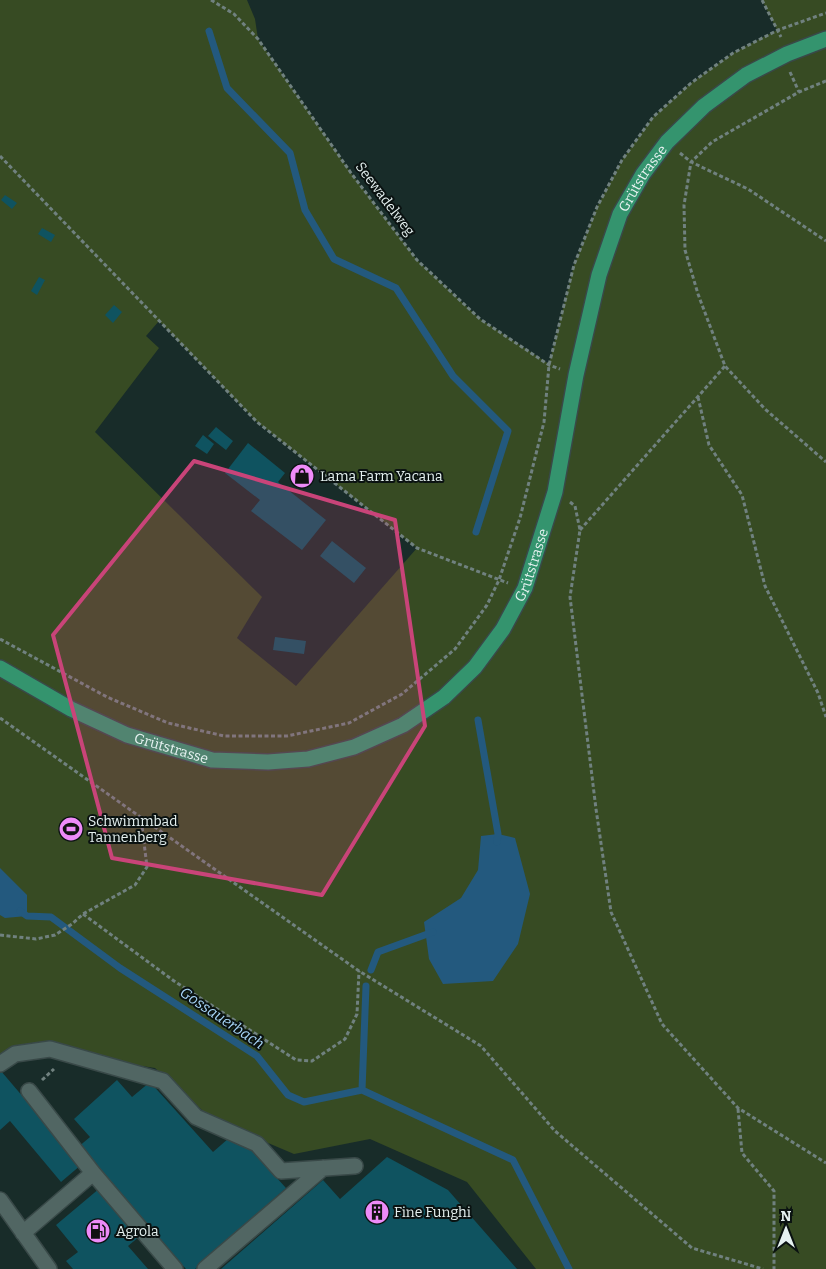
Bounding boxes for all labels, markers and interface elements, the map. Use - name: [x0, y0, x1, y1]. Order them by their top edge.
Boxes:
- street label: Grütstrasse: [615, 142, 670, 215]
- street label: Seewadelweg: [352, 159, 418, 239]
- shop icon: Lama Farm Yacana: [289, 463, 315, 489]
- place label: Lama Farm Yacana: [320, 468, 443, 485]
- street label: Grütstrasse: [511, 526, 552, 605]
- street label: Grütstrasse: [132, 729, 210, 767]
- place label: Schwimmbad Tannenberg: [88, 813, 178, 846]
- sports icon: Schwimmbad Tannenberg: [58, 816, 84, 842]
- water label: Gossauerbach: [176, 983, 268, 1053]
- building icon: Fine Funghi: [364, 1199, 390, 1225]
- place label: Fine Funghi: [394, 1204, 471, 1221]
- north arrow: [761, 1204, 811, 1254]
- text: N: [781, 1208, 792, 1225]
- fuel station icon: Agrola: [85, 1218, 111, 1244]
- place label: Agrola: [116, 1223, 159, 1240]

